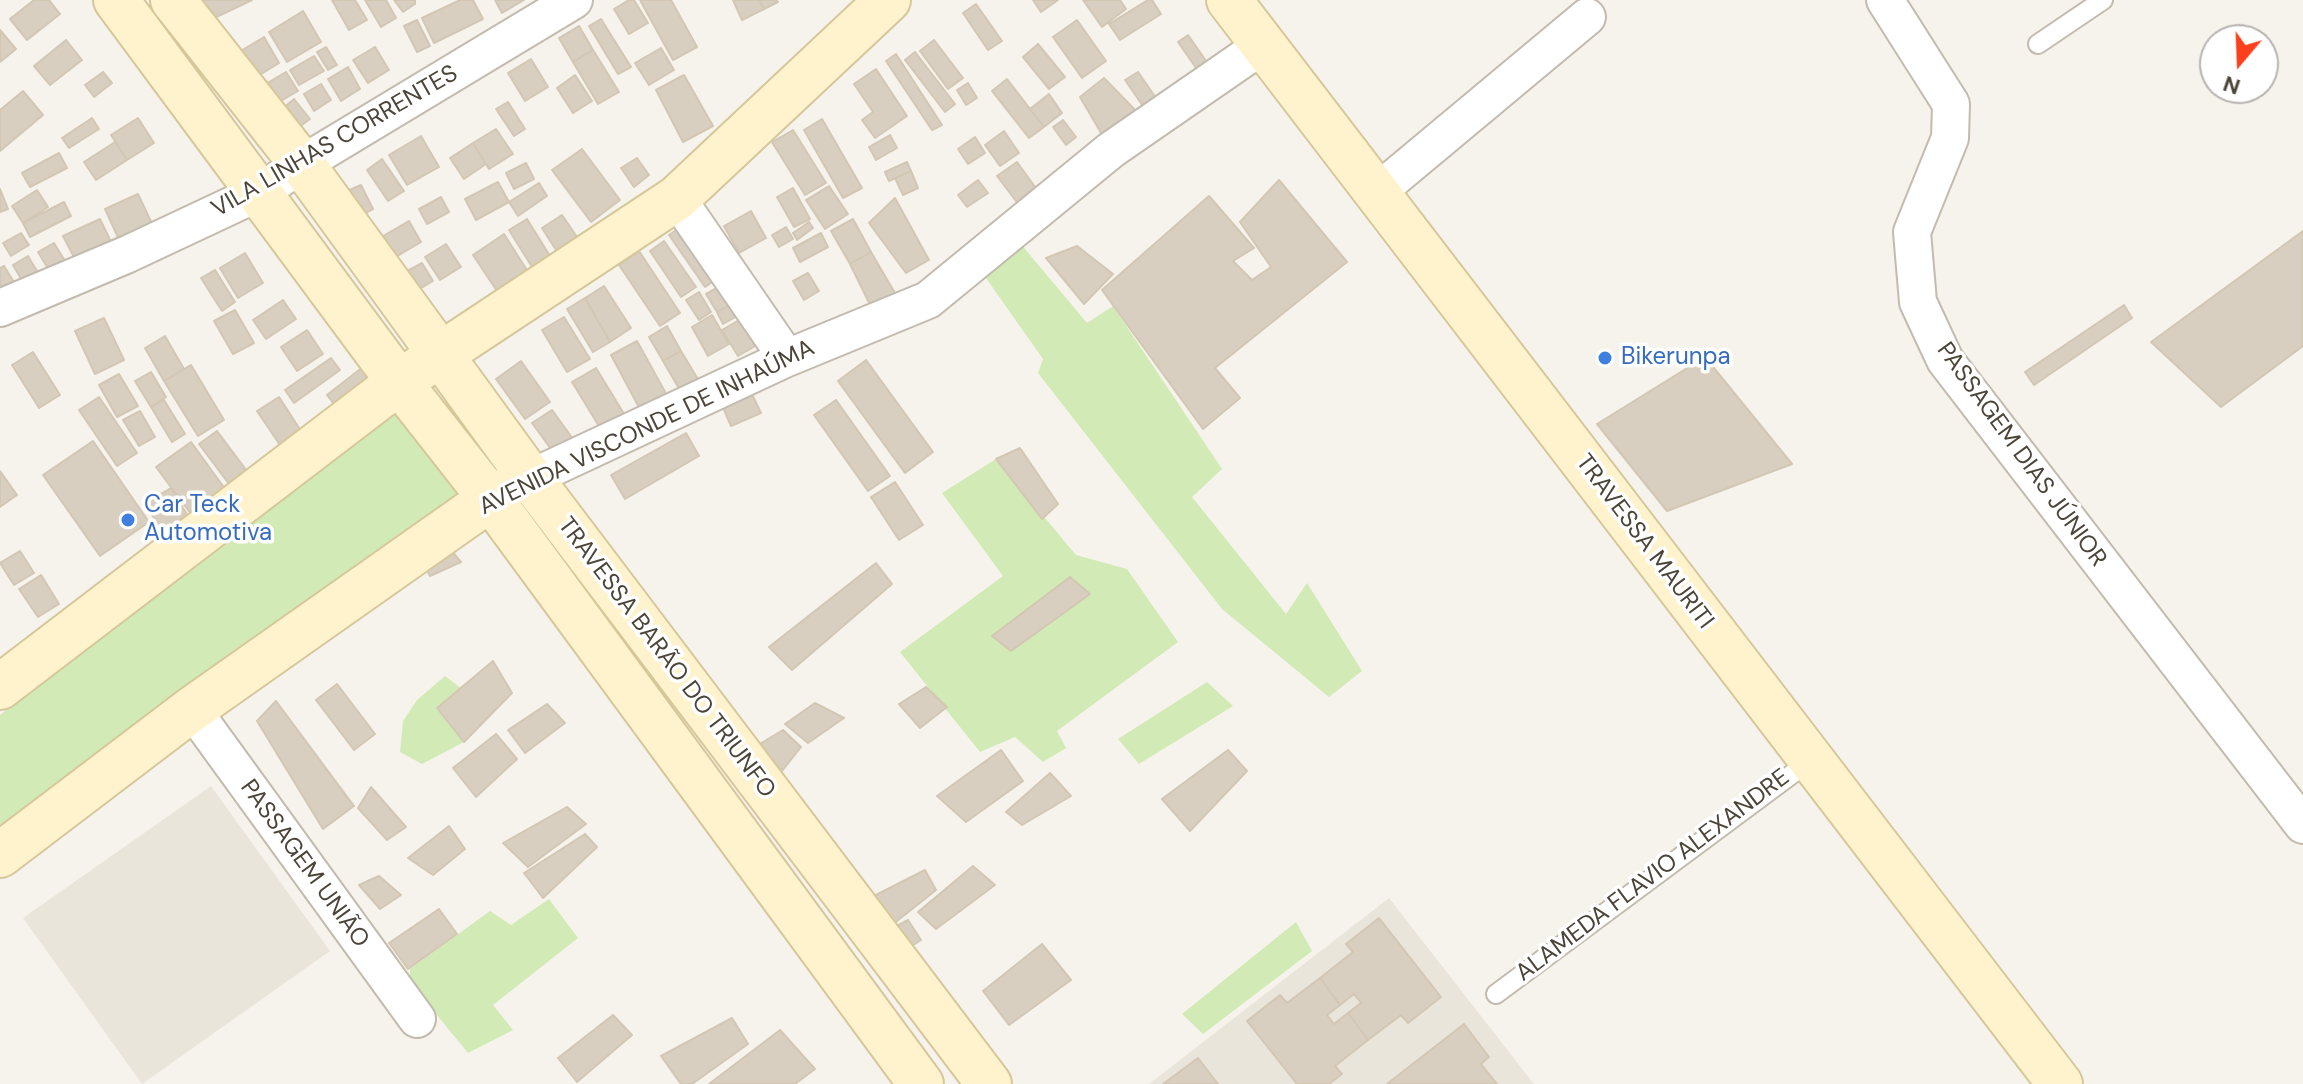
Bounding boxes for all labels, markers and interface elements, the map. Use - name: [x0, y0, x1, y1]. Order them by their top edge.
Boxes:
- north arrow: [2199, 24, 2279, 104]
- street label: VILA LINHAS CORRENTES: [207, 60, 463, 224]
- text: N: [2219, 69, 2244, 102]
- street label: AVENIDA VISCONDE DE INHAÚMA: [475, 334, 819, 522]
- street label: PASSAGEM DIAS JÚNIOR: [1930, 337, 2112, 573]
- place label: Bikerunpa: [1621, 344, 1731, 372]
- marker: Bikerunpa: [1596, 349, 1614, 367]
- street label: TRAVESSA MAURITI: [1569, 449, 1719, 635]
- place label: Car Teck Automotiva: [144, 492, 272, 548]
- marker: Car Teck Automotiva: [119, 511, 137, 529]
- street label: TRAVESSA BARÃO DO TRIUNFO: [551, 512, 781, 804]
- street label: ALAMEDA FLAVIO ALEXANDRE: [1511, 764, 1795, 988]
- street label: PASSAGEM UNIÃO: [233, 774, 375, 954]

